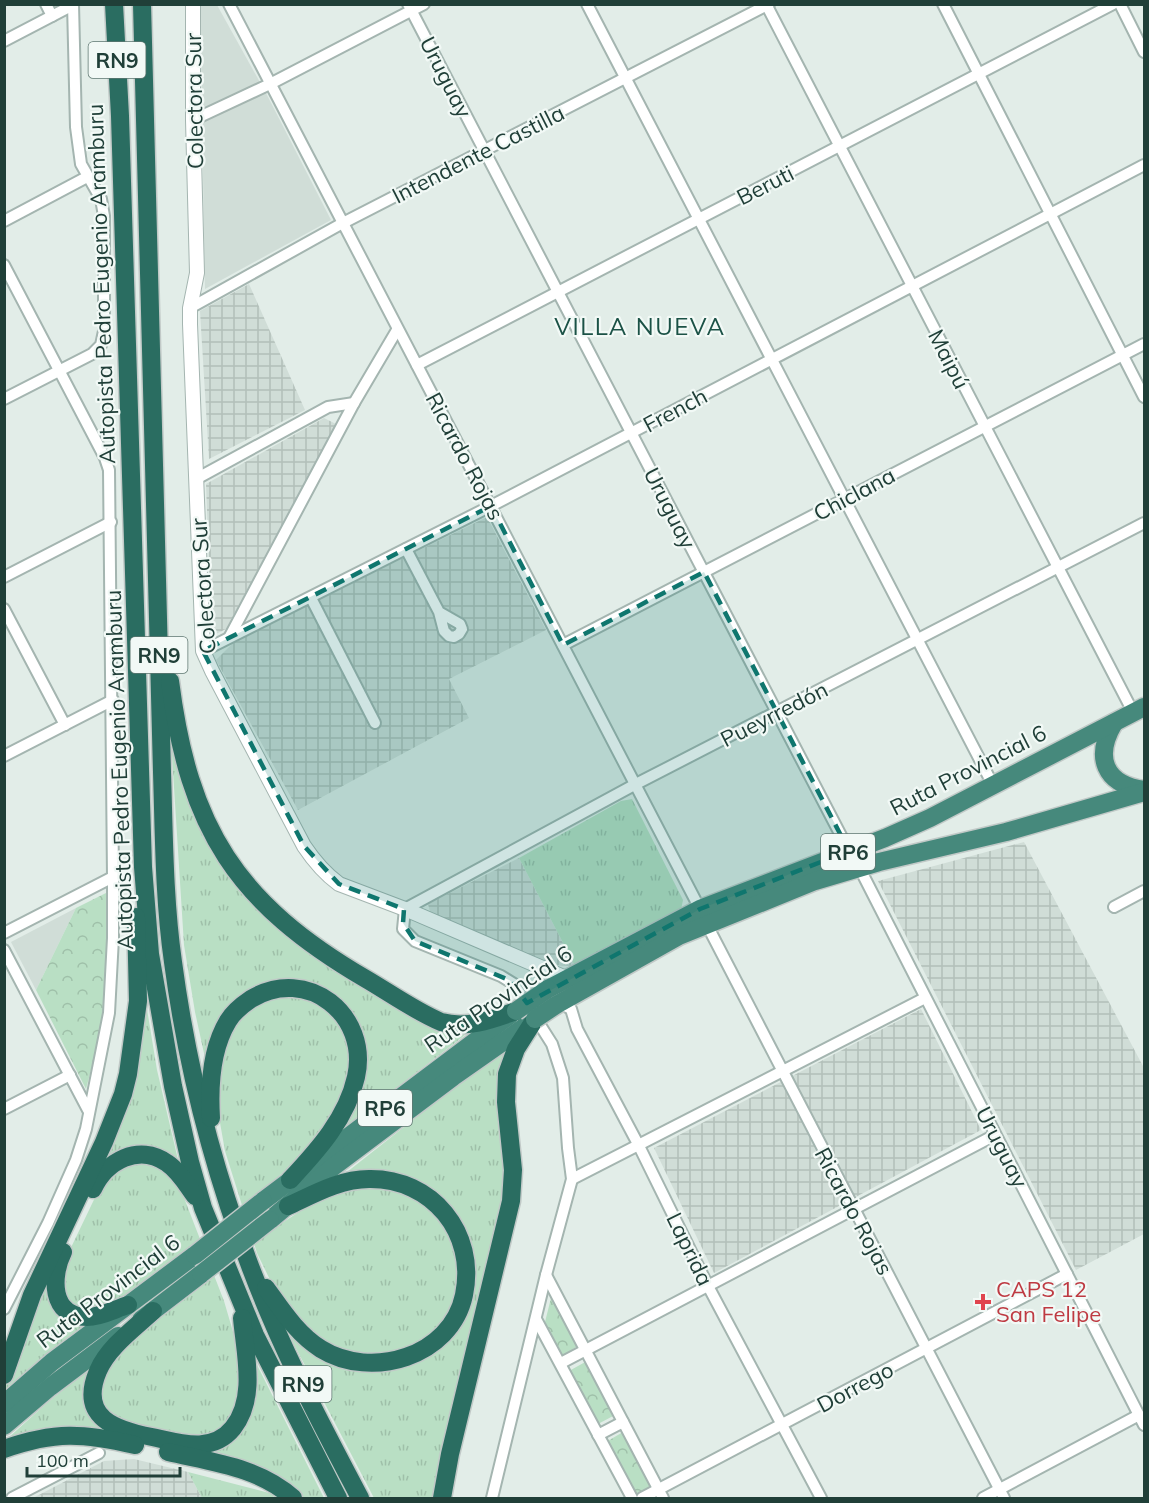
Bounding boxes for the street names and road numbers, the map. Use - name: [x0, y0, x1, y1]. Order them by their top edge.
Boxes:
- street label: Uruguay: [414, 32, 478, 123]
- street label: Colectora Sur: [179, 33, 209, 169]
- road number: RN9: [88, 42, 146, 78]
- street label: Intendente Castilla: [387, 98, 569, 210]
- street label: Autopista Pedro Eugenio Aramburu: [81, 103, 121, 465]
- street label: Beruti: [732, 159, 798, 211]
- street label: Maipú: [922, 324, 976, 394]
- street label: French: [638, 382, 712, 438]
- street label: Ricardo Rojas: [420, 387, 510, 525]
- street label: Chiclana: [808, 461, 900, 527]
- street label: Uruguay: [638, 463, 702, 554]
- street label: Colectora Sur: [184, 517, 222, 655]
- street label: Autopista Pedro Eugenio Aramburu: [99, 589, 139, 951]
- road number: RN9: [130, 637, 188, 673]
- street label: Pueyrredón: [716, 675, 832, 753]
- street label: Ruta Provincial 6: [885, 718, 1051, 822]
- road number: RP6: [821, 834, 875, 870]
- street label: Ruta Provincial 6: [419, 939, 577, 1059]
- road number: RP6: [358, 1090, 412, 1126]
- street label: Uruguay: [970, 1102, 1034, 1193]
- street label: Ricardo Rojas: [809, 1142, 899, 1280]
- street label: Laprida: [660, 1208, 720, 1290]
- street label: Ruta Provincial 6: [31, 1228, 185, 1354]
- street label: Dorrego: [812, 1355, 898, 1419]
- road number: RN9: [274, 1366, 332, 1402]

